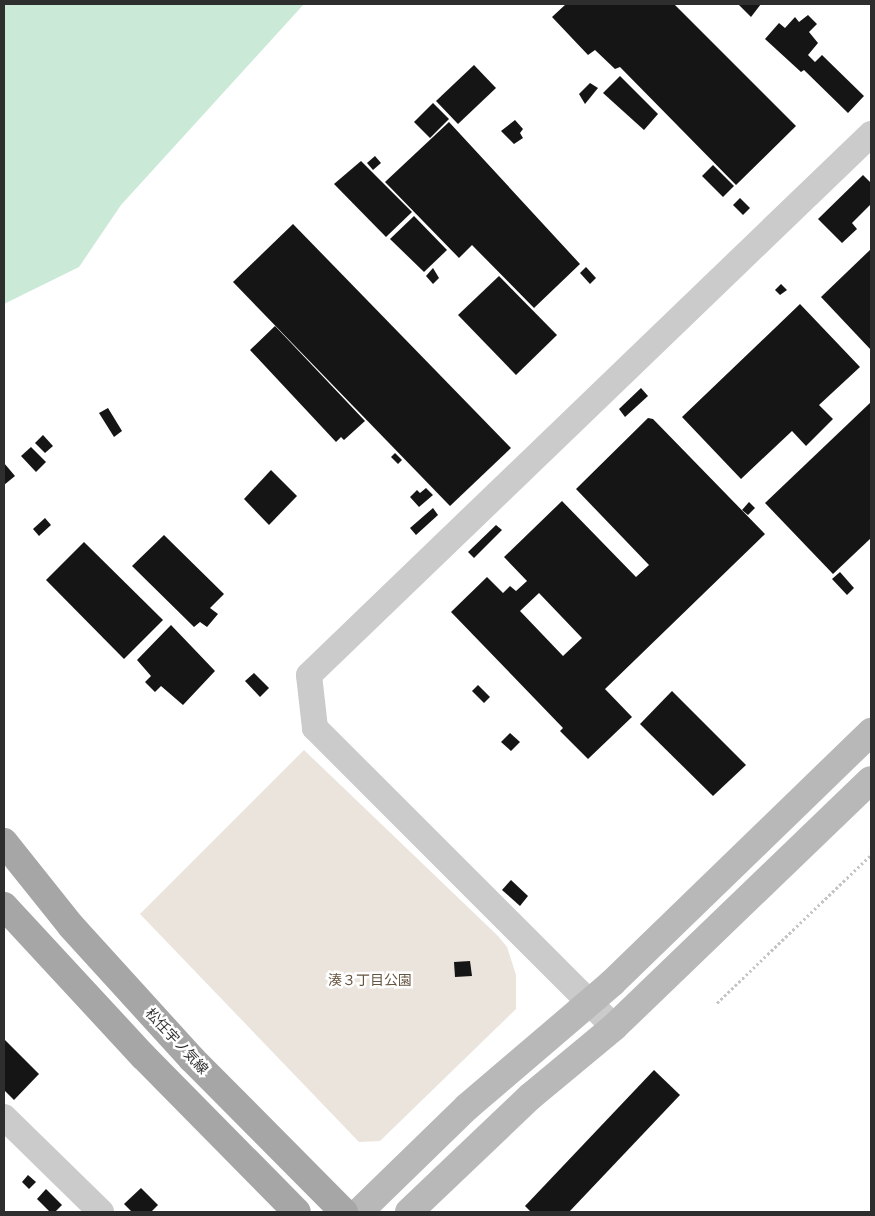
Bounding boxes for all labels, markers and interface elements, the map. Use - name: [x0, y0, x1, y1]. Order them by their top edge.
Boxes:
- park label: 湊３丁目公園: [328, 972, 412, 988]
- street label: 松任宇ノ気線: [142, 1005, 212, 1077]

